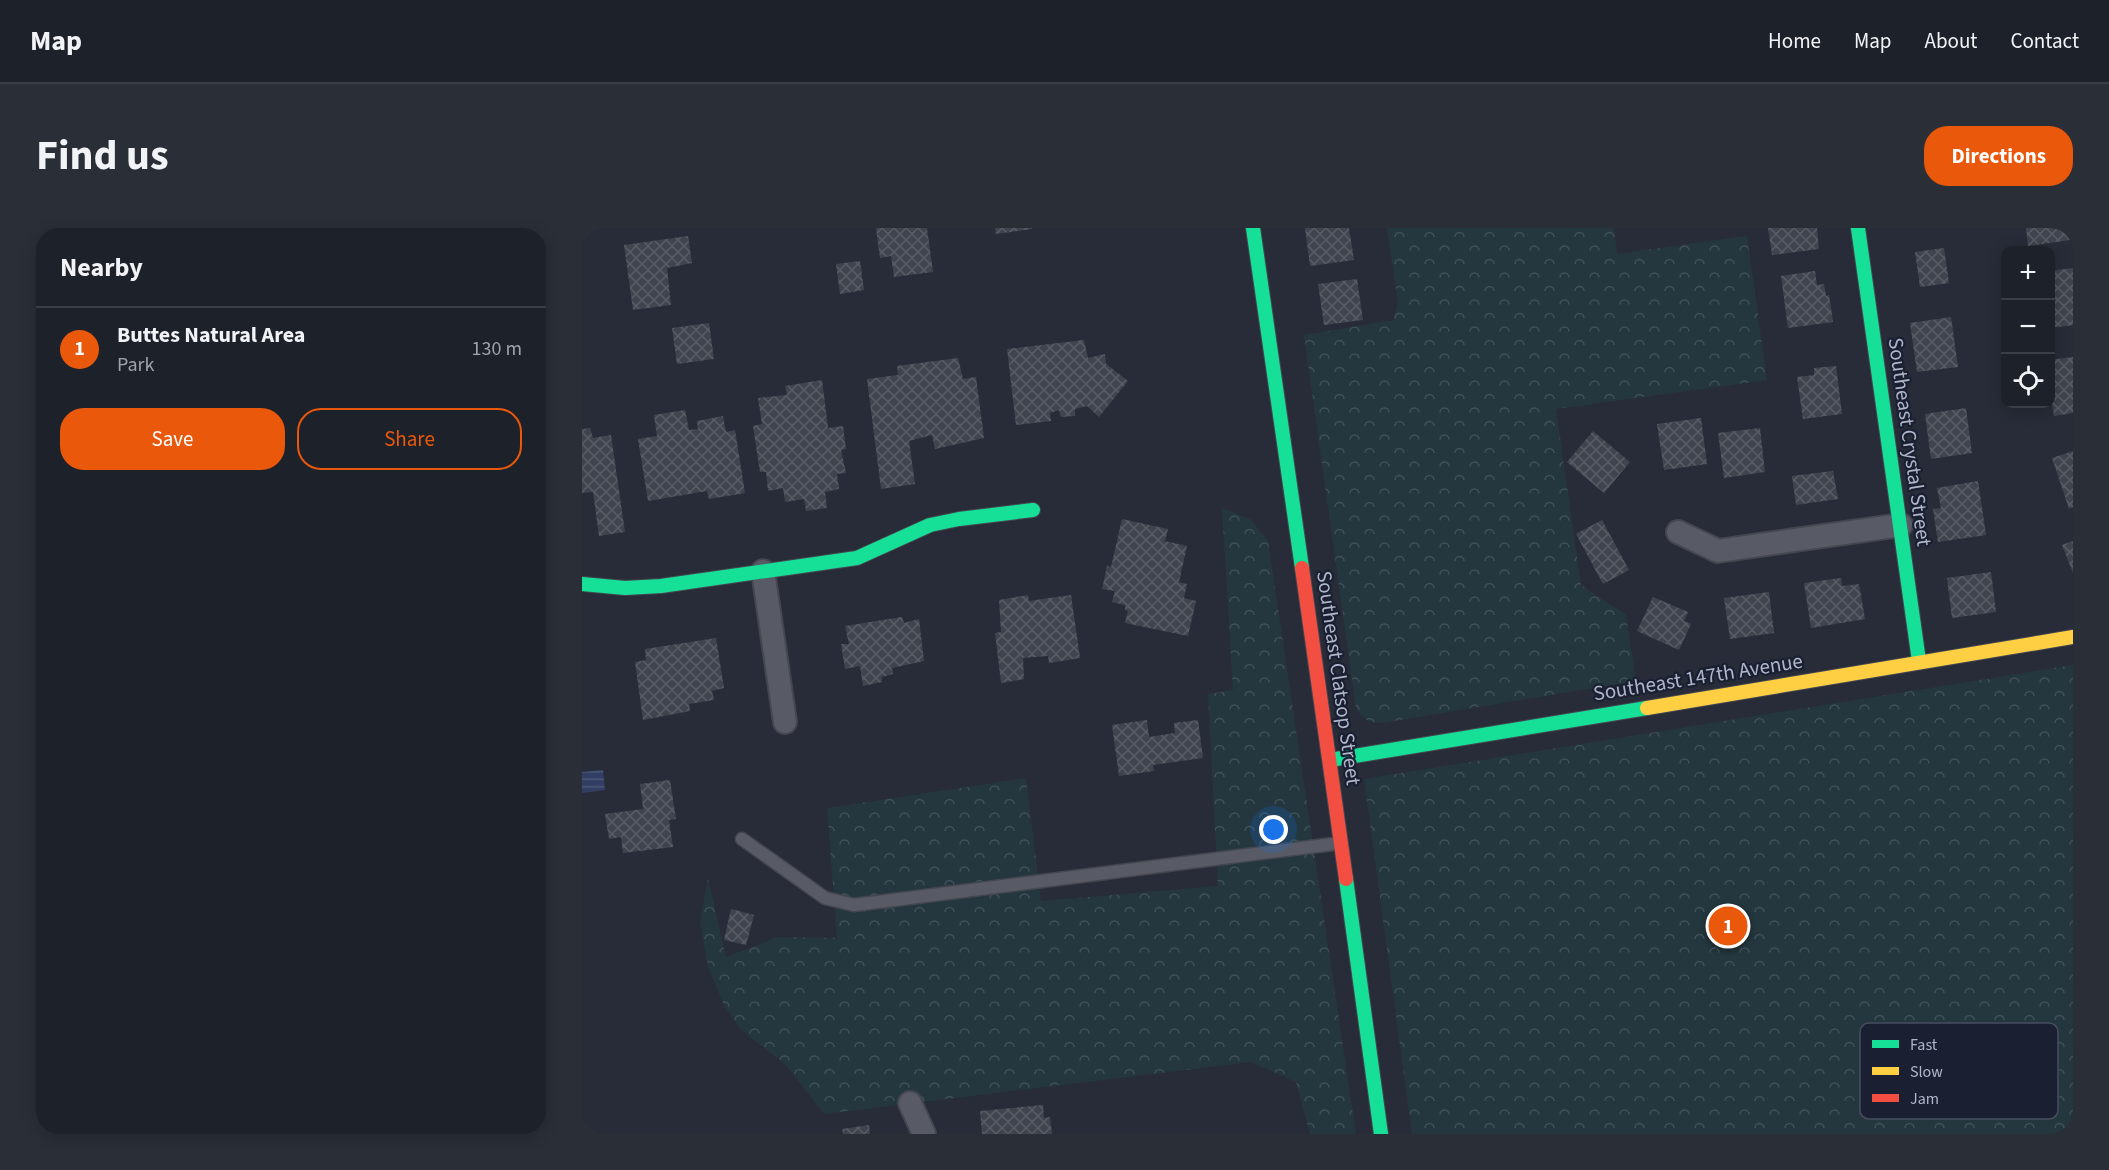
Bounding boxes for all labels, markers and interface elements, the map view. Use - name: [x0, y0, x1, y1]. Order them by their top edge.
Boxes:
- text: Map: [30, 21, 82, 61]
- text: Home: [1768, 26, 1821, 56]
- text: Map: [1854, 26, 1892, 56]
- text: About: [1925, 26, 1977, 56]
- text: Contact: [2010, 26, 2079, 56]
- text: Find us: [36, 126, 169, 186]
- button: Directions: [1924, 126, 2073, 186]
- map controls: [2001, 246, 2055, 408]
- button: +: [2001, 246, 2055, 300]
- text: Nearby: [60, 249, 143, 286]
- button: −: [2001, 300, 2055, 354]
- text: Buttes Natural Area: [117, 319, 305, 351]
- text: 1: [74, 335, 85, 363]
- text: 130 m: [472, 335, 522, 363]
- street label: Southeast Crystal Street: [1881, 336, 1939, 548]
- text: Park: [117, 351, 154, 379]
- button: locate: [2001, 354, 2055, 408]
- button: Save: [60, 408, 285, 470]
- button: Share: [297, 408, 522, 470]
- street label: Southeast Clatsop Street: [1309, 569, 1369, 787]
- street label: Southeast 147th Avenue: [1591, 646, 1805, 708]
- your location: [1259, 815, 1288, 844]
- pin: 1: [1708, 904, 1748, 948]
- legend: [1860, 1023, 2058, 1119]
- text: Fast: [1910, 1034, 1938, 1056]
- text: Slow: [1910, 1061, 1943, 1083]
- text: Jam: [1910, 1088, 1939, 1110]

